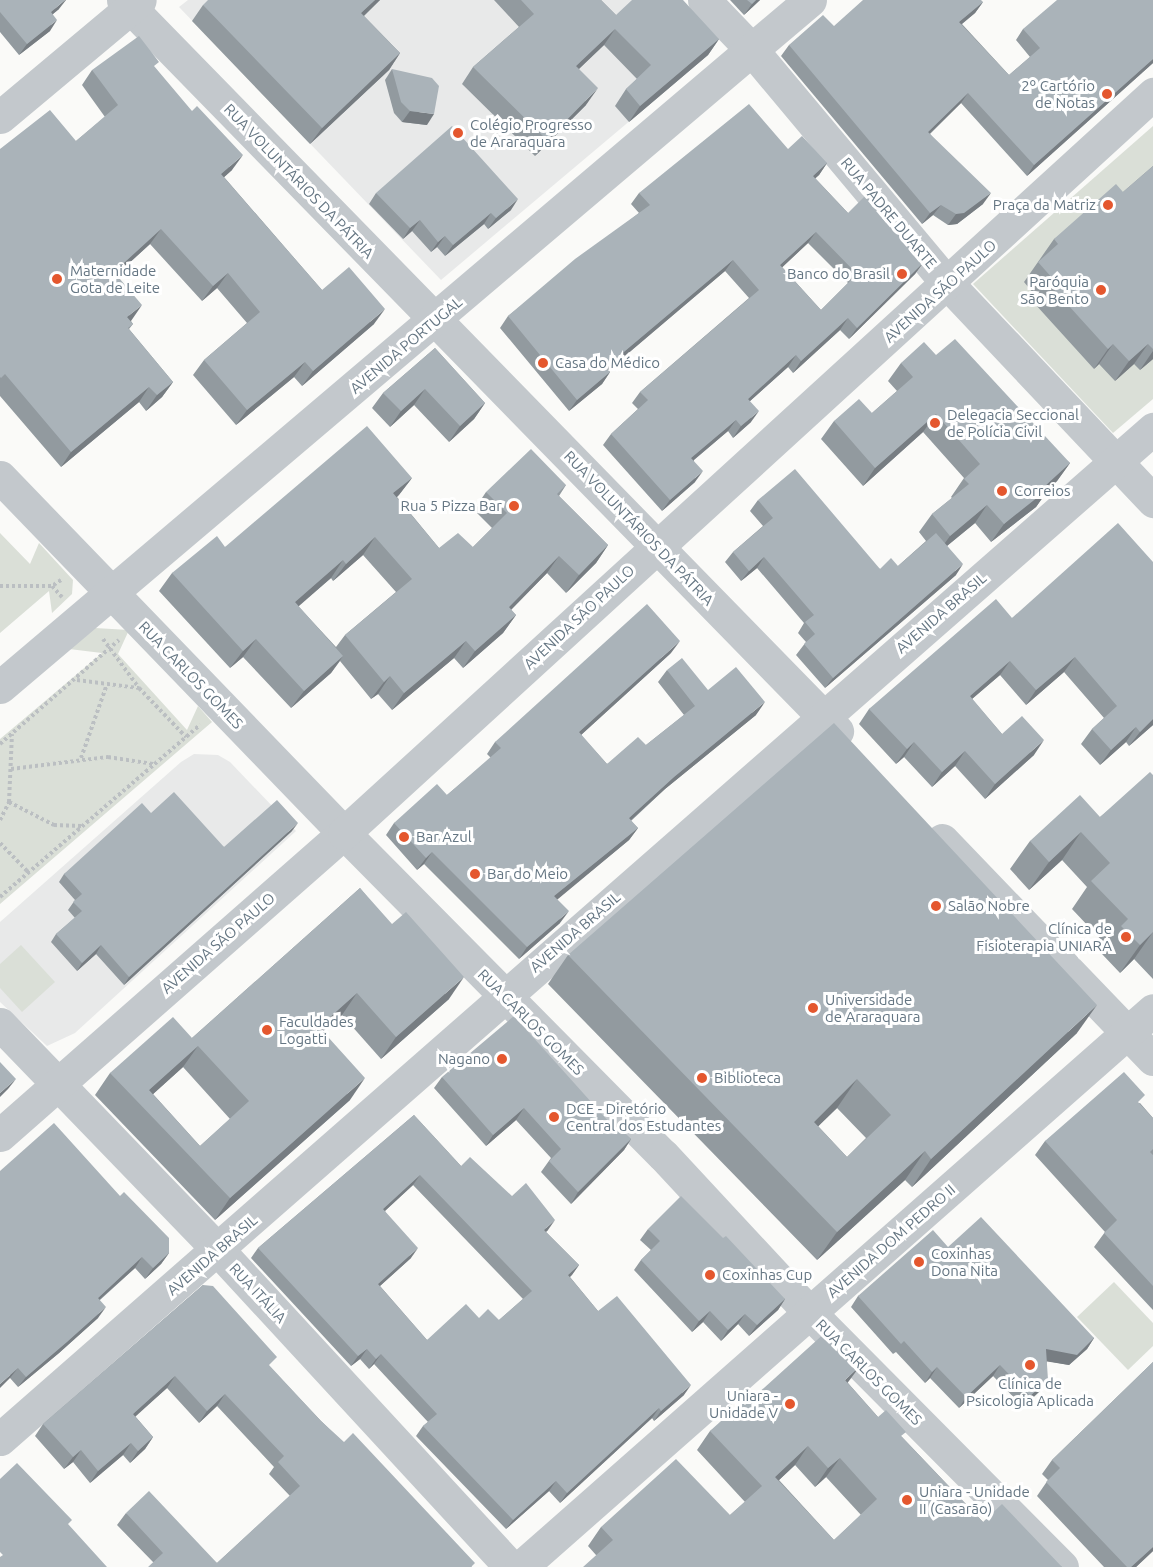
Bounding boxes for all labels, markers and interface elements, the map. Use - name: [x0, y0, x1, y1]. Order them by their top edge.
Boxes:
- place label: 2º Cartório de Notas: [1021, 76, 1095, 111]
- marker: 2º Cartório de Notas: [1100, 87, 1114, 101]
- street label: RUA VOLUNTÁRIOS DA PÁTRIA: [220, 100, 378, 262]
- place label: Colégio Progresso de Araraquara: [470, 115, 592, 150]
- marker: Colégio Progresso de Araraquara: [451, 126, 465, 140]
- street label: RUA PADRE DUARTE: [837, 154, 941, 272]
- place label: Praça da Matriz: [993, 196, 1096, 214]
- marker: Praça da Matriz: [1101, 198, 1115, 212]
- street label: AVENIDA SÃO PAULO: [880, 236, 1000, 346]
- place label: Maternidade Gota de Leite: [70, 261, 160, 296]
- place label: Banco do Brasil: [787, 265, 890, 283]
- marker: Banco do Brasil: [895, 267, 909, 281]
- marker: Maternidade Gota de Leite: [48, 270, 66, 288]
- place label: Paróquia São Bento: [1020, 272, 1089, 307]
- marker: Paróquia São Bento: [1094, 283, 1108, 297]
- street label: AVENIDA PORTUGAL: [346, 293, 466, 397]
- place label: Casa do Médico: [555, 354, 660, 372]
- marker: Casa do Médico: [536, 356, 550, 370]
- place label: Delegacia Seccional de Polícia Civil: [947, 405, 1079, 440]
- marker: Delegacia Seccional de Polícia Civil: [928, 416, 942, 430]
- street label: RUA VOLUNTÁRIOS DA PÁTRIA: [560, 447, 718, 609]
- place label: Correios: [1014, 482, 1071, 500]
- marker: Correios: [995, 484, 1009, 498]
- place label: Rua 5 Pizza Bar: [401, 497, 502, 515]
- marker: Rua 5 Pizza Bar: [507, 499, 521, 513]
- street label: AVENIDA SÃO PAULO: [520, 561, 638, 673]
- street label: AVENIDA BRASIL: [892, 569, 990, 657]
- street label: RUA CARLOS GOMES: [135, 618, 247, 732]
- place label: Bar Azul: [416, 828, 472, 846]
- marker: Bar Azul: [397, 830, 411, 844]
- place label: Bar do Meio: [487, 865, 568, 883]
- marker: Bar do Meio: [468, 867, 482, 881]
- street label: AVENIDA BRASIL: [526, 888, 624, 976]
- street label: AVENIDA SÃO PAULO: [157, 889, 279, 997]
- place label: Salão Nobre: [948, 897, 1030, 915]
- marker: Salão Nobre: [929, 899, 943, 913]
- place label: Clínica de Fisioterapia UNIARA: [976, 919, 1112, 954]
- marker: Clínica de Fisioterapia UNIARA: [1117, 928, 1135, 946]
- street label: RUA CARLOS GOMES: [474, 965, 588, 1079]
- place label: Universidade de Araraquara: [825, 990, 920, 1025]
- marker: Universidade de Araraquara: [806, 1001, 820, 1015]
- place label: Faculdades Logatti: [279, 1012, 354, 1047]
- marker: Faculdades Logatti: [260, 1023, 274, 1037]
- place label: Nagano: [438, 1050, 490, 1068]
- marker: Nagano: [495, 1052, 509, 1066]
- place label: Biblioteca: [714, 1069, 781, 1087]
- marker: Biblioteca: [695, 1071, 709, 1085]
- place label: DCE - Diretório Central dos Estudantes: [566, 1099, 721, 1134]
- marker: DCE - Diretório Central dos Estudantes: [547, 1110, 561, 1124]
- street label: AVENIDA DOM PEDRO II: [823, 1180, 959, 1302]
- street label: AVENIDA BRASIL: [163, 1211, 261, 1299]
- place label: Coxinhas Dona Nita: [931, 1244, 998, 1279]
- marker: Coxinhas Dona Nita: [912, 1255, 926, 1269]
- street label: RUA ITÁLIA: [226, 1259, 290, 1327]
- place label: Coxinhas Cup: [722, 1266, 812, 1284]
- marker: Coxinhas Cup: [703, 1268, 717, 1282]
- street label: RUA CARLOS GOMES: [812, 1315, 926, 1429]
- marker: Clínica de Psicologia Aplicada: [1023, 1358, 1037, 1372]
- place label: Clínica de Psicologia Aplicada: [966, 1374, 1094, 1409]
- place label: Uniara - Unidade V: [709, 1386, 778, 1421]
- marker: Uniara - Unidade V: [783, 1397, 797, 1411]
- place label: Uniara - Unidade II (Casarão): [919, 1482, 1030, 1517]
- marker: Uniara - Unidade II (Casarão): [900, 1493, 914, 1507]

